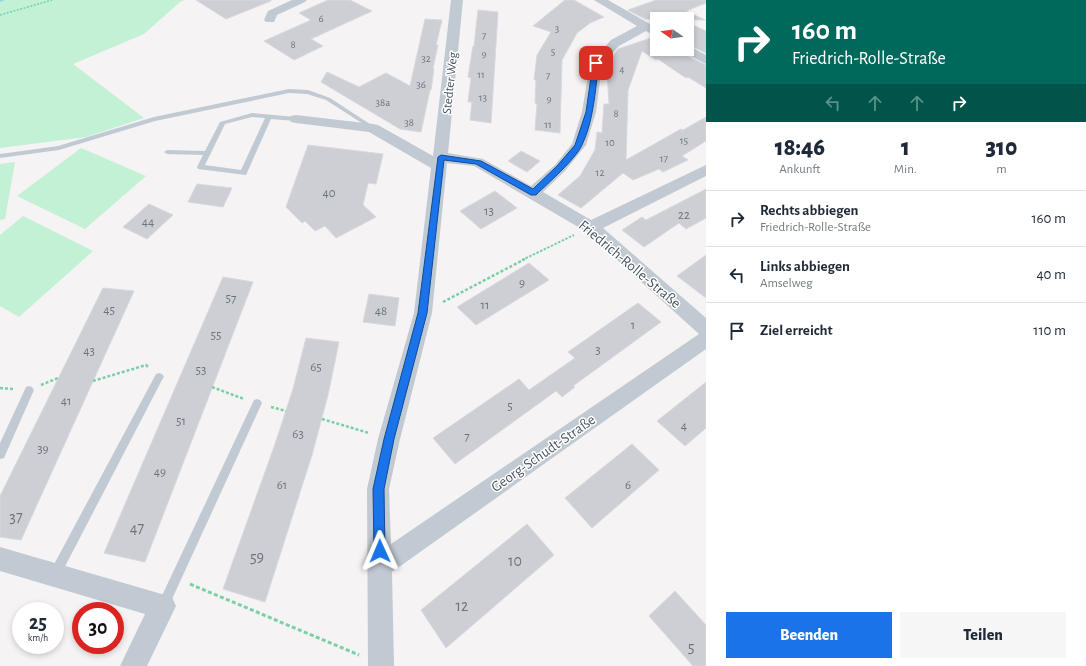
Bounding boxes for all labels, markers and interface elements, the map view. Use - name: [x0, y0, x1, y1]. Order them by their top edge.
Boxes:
- north arrow: [650, 12, 694, 56]
- map controls: [650, 12, 694, 56]
- house number: 6: [318, 13, 324, 24]
- icon: right: [726, 16, 778, 68]
- text: 160 m: [792, 17, 857, 45]
- house number: 3: [555, 23, 560, 34]
- house number: 7: [482, 30, 487, 41]
- house number: 8: [290, 39, 296, 50]
- house number: 5: [551, 46, 556, 57]
- pin: [579, 46, 613, 80]
- house number: 9: [481, 48, 487, 59]
- text: Friedrich-Rolle-Straße: [792, 50, 946, 68]
- street label: Stedter Weg: [441, 51, 460, 115]
- icon: arrive: [585, 52, 607, 74]
- house number: 32: [421, 53, 431, 64]
- house number: 4: [619, 64, 625, 75]
- house number: 11: [477, 69, 485, 80]
- house number: 7: [546, 70, 551, 81]
- house number: 36: [416, 79, 426, 90]
- house number: 13: [479, 92, 488, 103]
- icon: left: [822, 92, 844, 114]
- icon: ahead: [864, 92, 886, 114]
- icon: ahead: [906, 92, 928, 114]
- icon: right: [948, 92, 970, 114]
- house number: 9: [546, 93, 552, 104]
- house number: 38a: [376, 97, 390, 108]
- house number: 8: [613, 108, 619, 119]
- house number: 38: [404, 117, 414, 128]
- house number: 11: [544, 119, 552, 130]
- house number: 15: [680, 135, 689, 146]
- text: 18:46: [775, 136, 825, 160]
- text: 1: [901, 136, 910, 160]
- text: 310: [986, 136, 1017, 160]
- house number: 10: [605, 137, 615, 148]
- house number: 17: [660, 153, 669, 164]
- text: Ankunft: [779, 163, 821, 176]
- text: Min.: [894, 163, 917, 176]
- text: m: [996, 163, 1007, 176]
- house number: 12: [596, 167, 604, 178]
- house number: 40: [322, 187, 336, 200]
- text: Rechts abbiegen: [760, 203, 858, 218]
- house number: 13: [484, 205, 494, 218]
- icon: right: [726, 208, 748, 230]
- house number: 22: [678, 209, 690, 222]
- text: 160 m: [1031, 211, 1066, 226]
- house number: 44: [142, 216, 154, 229]
- street label: Friedrich-Rolle-Straße: [576, 217, 684, 311]
- text: Friedrich-Rolle-Straße: [760, 221, 871, 234]
- text: Links abbiegen: [760, 259, 850, 274]
- icon: left: [726, 264, 748, 286]
- text: 40 m: [1036, 267, 1066, 282]
- house number: 9: [519, 277, 525, 290]
- text: Amselweg: [760, 277, 813, 290]
- house number: 57: [226, 292, 237, 305]
- house number: 11: [481, 299, 489, 312]
- house number: 45: [103, 304, 115, 317]
- house number: 48: [375, 305, 387, 318]
- house number: 1: [631, 319, 635, 332]
- icon: arrive: [726, 320, 748, 342]
- text: Ziel erreicht: [760, 323, 833, 338]
- text: 110 m: [1033, 323, 1066, 338]
- house number: 55: [211, 329, 221, 342]
- house number: 3: [595, 344, 601, 357]
- house number: 43: [83, 345, 95, 358]
- house number: 65: [310, 361, 322, 374]
- house number: 53: [196, 364, 206, 377]
- house number: 41: [61, 395, 71, 408]
- house number: 5: [507, 400, 513, 413]
- street label: Georg-Schudt-Straße: [489, 412, 598, 495]
- house number: 51: [176, 415, 186, 428]
- house number: 4: [681, 420, 687, 433]
- house number: 63: [292, 428, 304, 441]
- house number: 7: [464, 430, 470, 443]
- house number: 39: [37, 443, 49, 456]
- house number: 49: [154, 466, 166, 479]
- house number: 61: [277, 479, 287, 492]
- house number: 6: [625, 479, 631, 492]
- house number: 37: [9, 509, 23, 525]
- house number: 47: [130, 520, 145, 536]
- position arrow: [359, 530, 401, 572]
- house number: 59: [250, 549, 264, 565]
- house number: 10: [508, 553, 522, 569]
- house number: 12: [456, 598, 468, 614]
- speed limit sign: 30: [72, 602, 124, 654]
- button: Beenden: [726, 612, 892, 658]
- button: Teilen: [900, 612, 1066, 658]
- text: 25: [29, 613, 47, 633]
- text: km/h: [28, 633, 48, 643]
- house number: 5: [688, 639, 694, 655]

